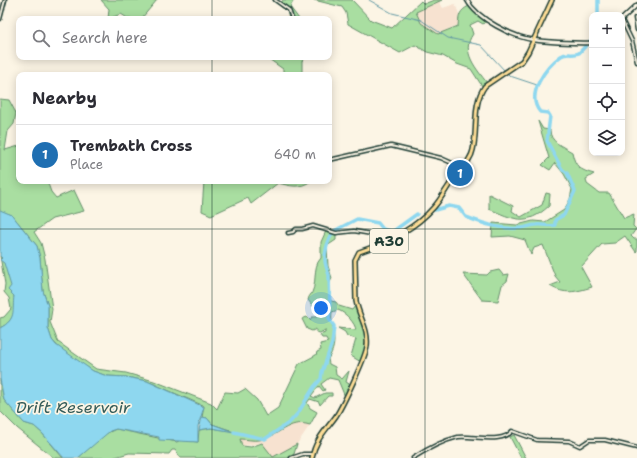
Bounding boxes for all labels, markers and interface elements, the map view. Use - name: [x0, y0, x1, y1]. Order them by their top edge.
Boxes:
- map controls: [589, 12, 625, 156]
- button: +: [589, 12, 625, 48]
- search box: [16, 16, 332, 60]
- icon: search: [30, 27, 52, 49]
- text: Search here: [62, 28, 148, 48]
- button: −: [589, 48, 625, 84]
- button: locate: [589, 84, 625, 120]
- text: Nearby: [32, 87, 97, 109]
- button: layers: [589, 120, 625, 156]
- text: Trembath Cross: [70, 136, 193, 156]
- text: 1: [42, 146, 48, 163]
- text: 640 m: [274, 146, 316, 163]
- text: Place: [70, 156, 103, 173]
- pin: 1: [447, 158, 473, 188]
- road number: A30: [370, 229, 408, 253]
- your location: [311, 298, 331, 318]
- water label: Drift Reservoir: [16, 397, 131, 418]

